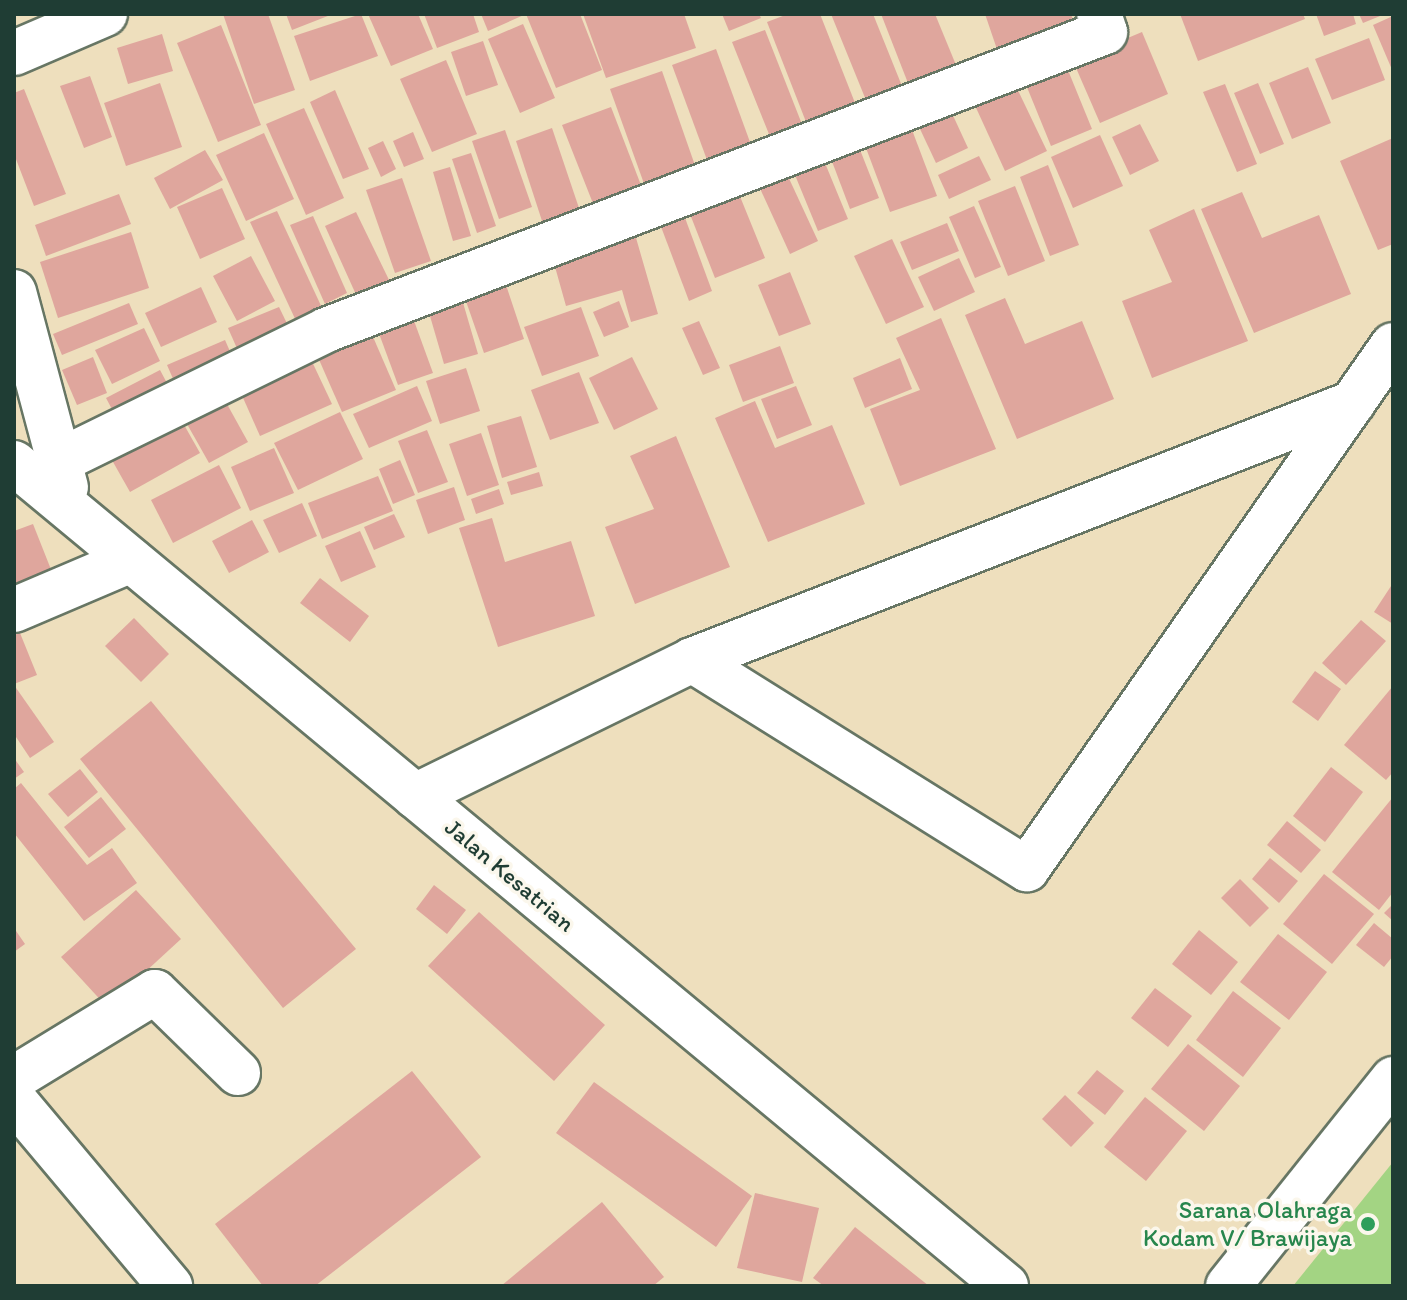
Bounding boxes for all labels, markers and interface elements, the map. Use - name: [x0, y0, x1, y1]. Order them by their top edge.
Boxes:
- street label: Jalan Kesatrian: [439, 812, 581, 938]
- place label: Sarana Olahraga Kodam V/ Brawijaya: [1143, 1196, 1352, 1252]
- marker: Sarana Olahraga Kodam V/ Brawijaya: [1359, 1215, 1377, 1233]

